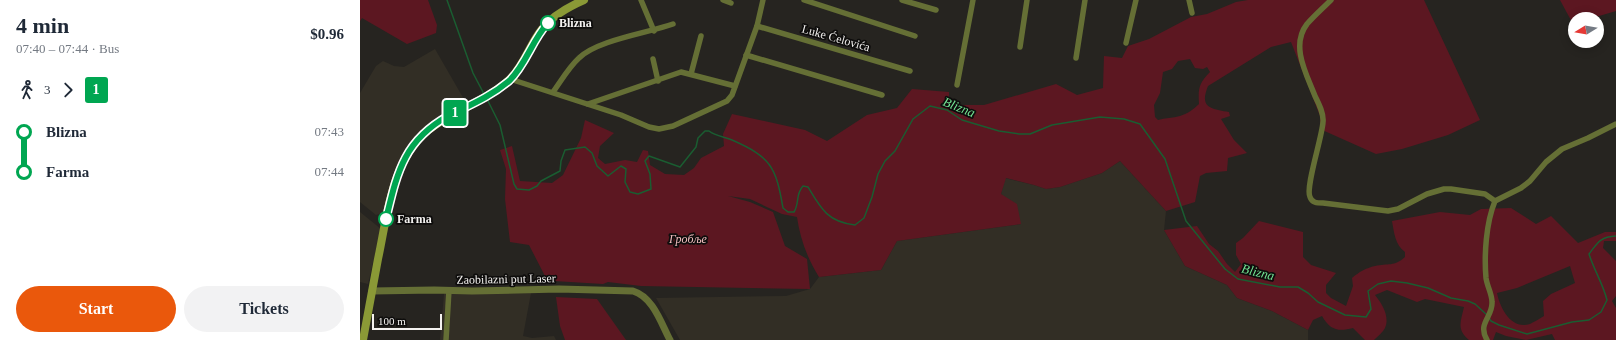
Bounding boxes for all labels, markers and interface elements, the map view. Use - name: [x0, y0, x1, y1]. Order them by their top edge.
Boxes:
- north arrow: [1568, 12, 1604, 48]
- map controls: [1568, 12, 1604, 48]
- text: 4 min: [16, 13, 69, 38]
- marker: Blizna: [540, 15, 556, 31]
- place label: Blizna: [559, 16, 592, 30]
- street label: Luke Ćelovića: [800, 22, 872, 55]
- text: $0.96: [310, 26, 344, 42]
- text: 07:40 – 07:44 · Bus: [16, 41, 119, 56]
- icon: walk: [16, 79, 38, 101]
- icon: forward: [57, 79, 79, 101]
- text: 3: [44, 82, 51, 97]
- text: 1: [93, 82, 100, 97]
- water label: Blizna: [941, 94, 978, 120]
- line badge: 1: [442, 100, 468, 126]
- text: 1: [452, 105, 459, 120]
- text: Blizna: [46, 124, 87, 140]
- text: 07:43: [314, 124, 344, 139]
- text: Farma: [46, 164, 89, 180]
- text: 07:44: [314, 164, 344, 179]
- marker: Farma: [378, 211, 394, 227]
- place label: Farma: [397, 212, 432, 226]
- park label: Гробље: [668, 232, 708, 246]
- water label: Blizna: [1240, 261, 1276, 283]
- street label: Zaobilazni put Laser: [456, 271, 556, 287]
- button: Start: [16, 286, 176, 332]
- button: Tickets: [184, 286, 344, 332]
- scale bar: [372, 312, 442, 331]
- text: 100 m: [378, 315, 406, 327]

